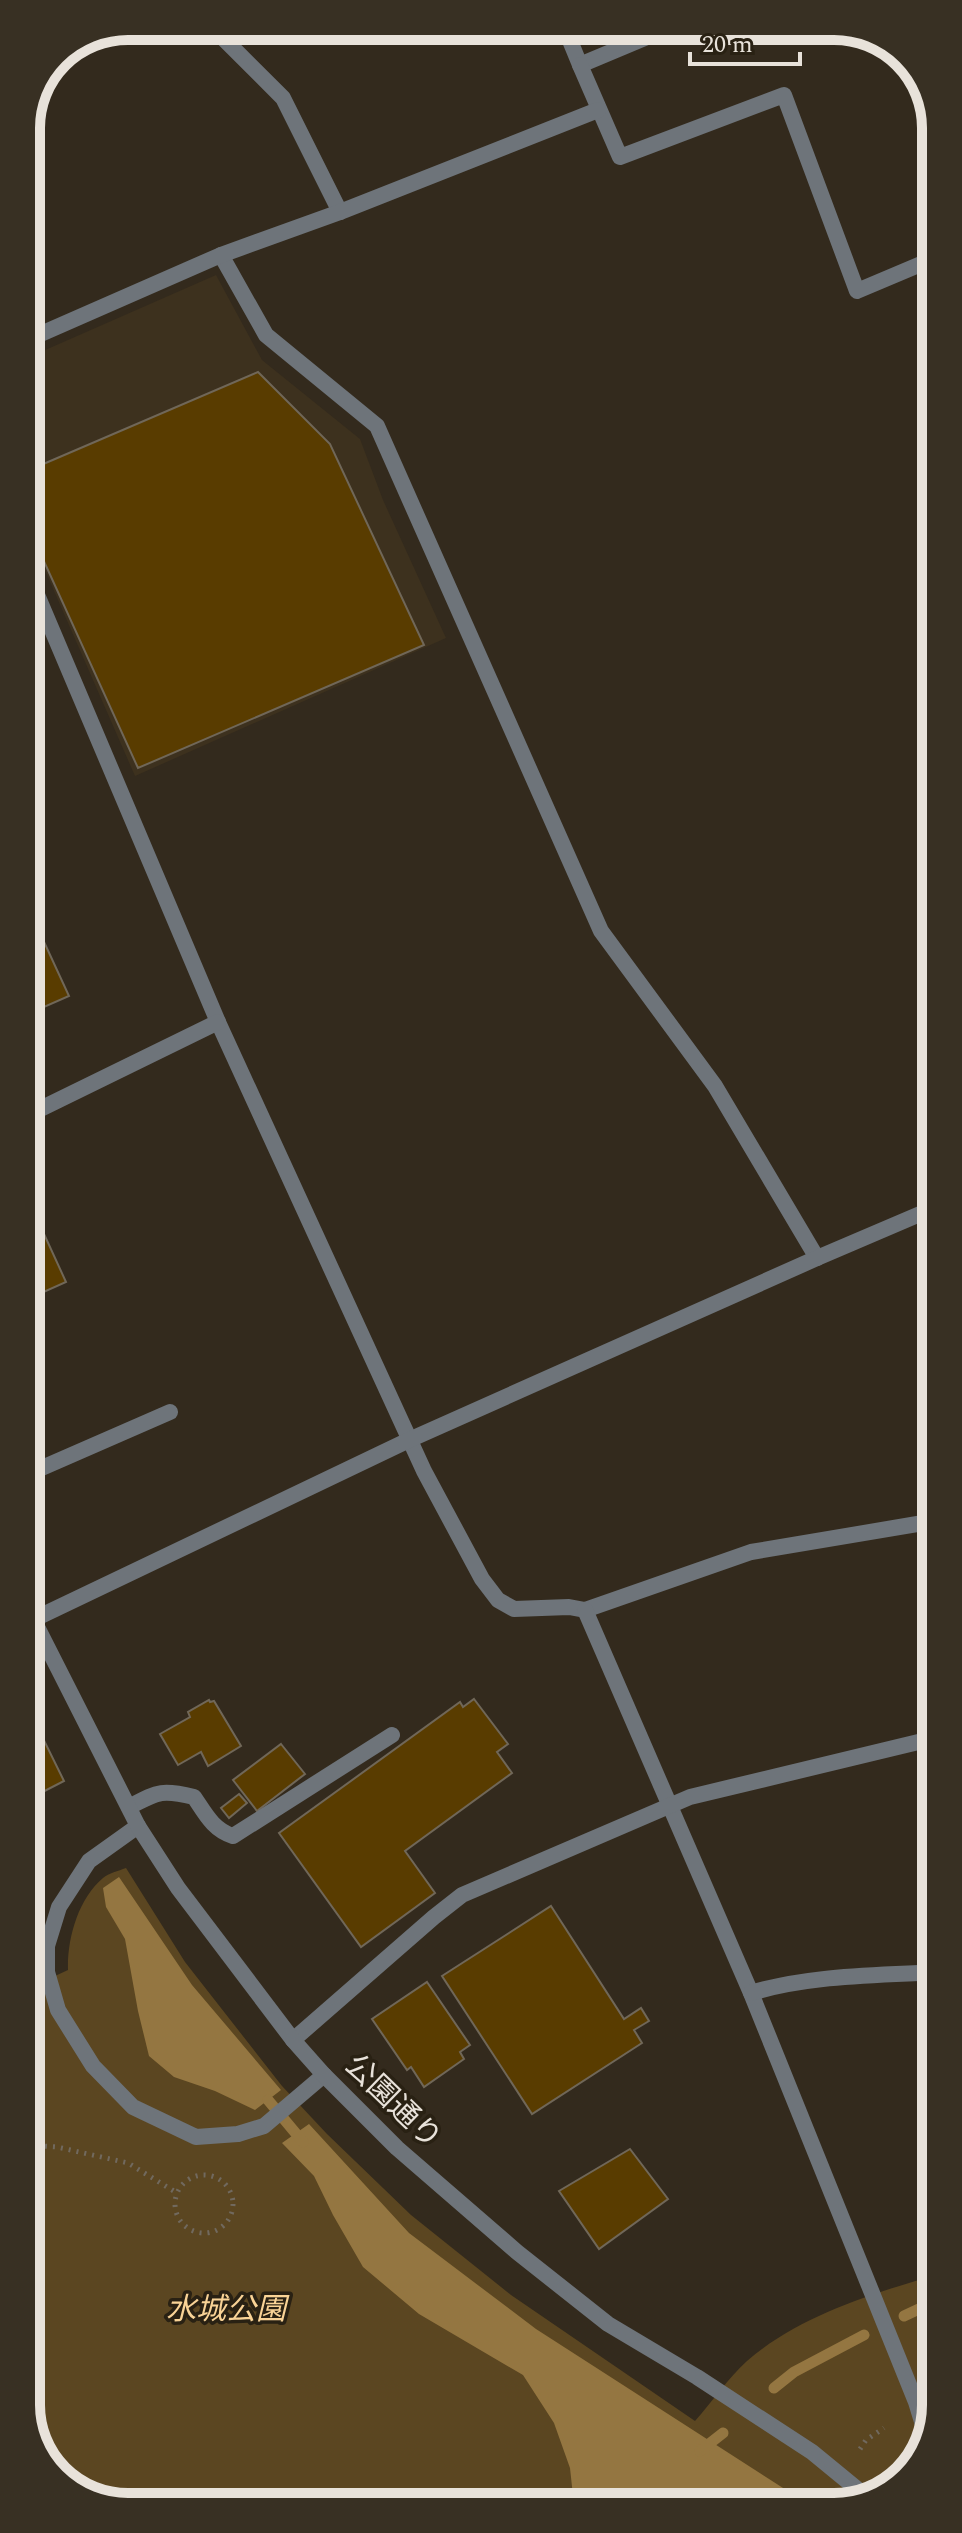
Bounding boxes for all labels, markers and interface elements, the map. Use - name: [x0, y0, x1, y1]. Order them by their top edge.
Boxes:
- scale bar: [690, 16, 800, 66]
- text: 20 m: [702, 27, 753, 63]
- street label: 公園通り: [334, 2044, 452, 2160]
- park label: 水城公園: [166, 2287, 290, 2333]

